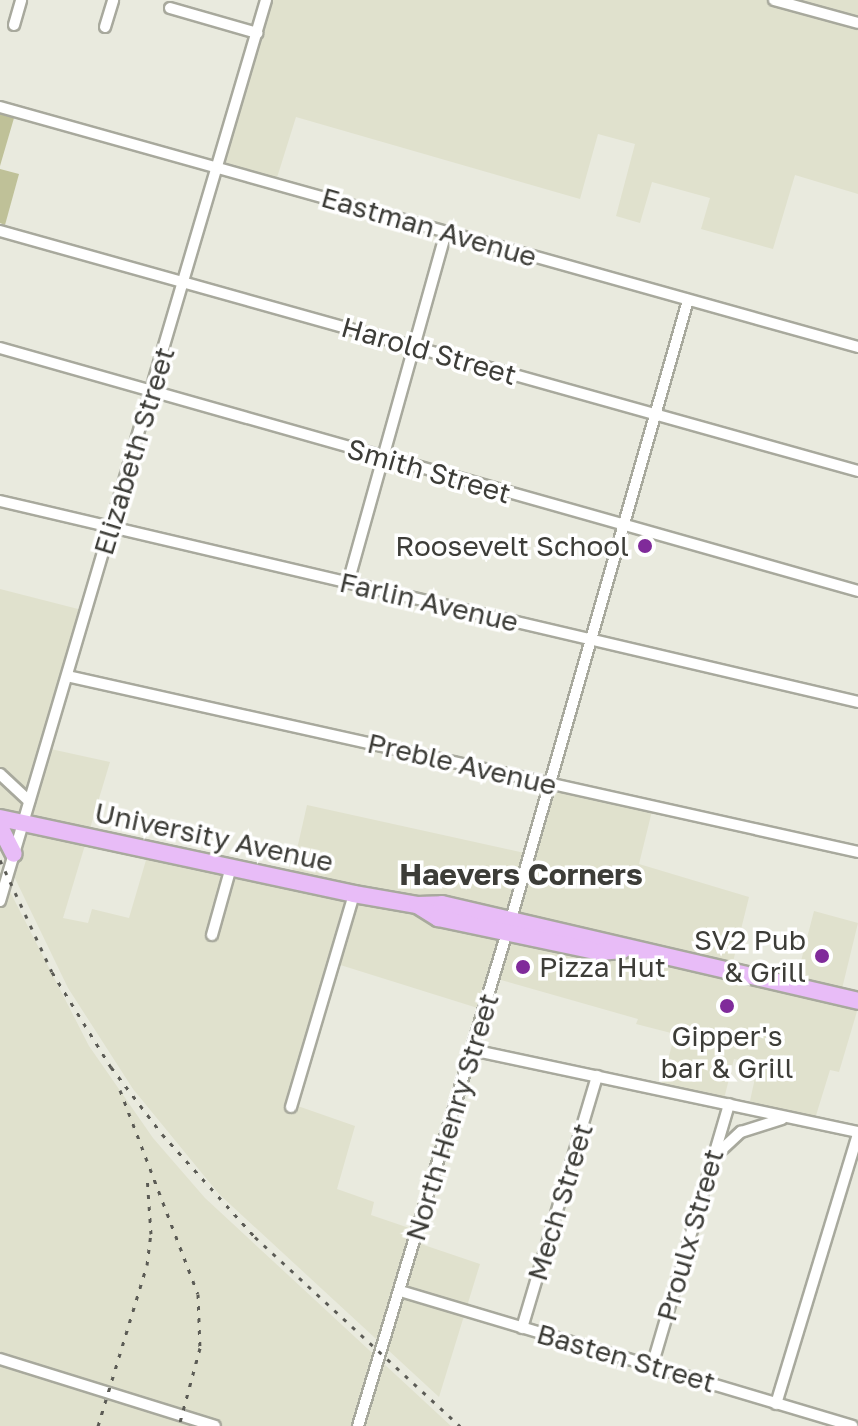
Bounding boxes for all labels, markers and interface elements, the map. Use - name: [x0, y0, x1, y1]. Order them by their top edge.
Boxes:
- street label: Eastman Avenue: [318, 180, 540, 274]
- street label: Harold Street: [338, 310, 520, 392]
- street label: Elizabeth Street: [86, 343, 182, 559]
- street label: Smith Street: [343, 432, 515, 510]
- place label: Roosevelt School: [395, 529, 629, 563]
- marker: Roosevelt School: [636, 537, 654, 555]
- street label: Farlin Avenue: [336, 565, 522, 639]
- street label: Preble Avenue: [364, 726, 560, 802]
- street label: University Avenue: [92, 795, 336, 879]
- district label: Haevers Corners: [399, 856, 643, 892]
- place label: SV2 Pub & Grill: [694, 923, 806, 989]
- marker: SV2 Pub & Grill: [813, 947, 831, 965]
- place label: Pizza Hut: [539, 950, 666, 984]
- marker: Pizza Hut: [514, 958, 532, 976]
- street label: North Henry Street: [398, 989, 506, 1245]
- marker: Gipper's bar & Grill: [718, 997, 736, 1015]
- place label: Gipper's bar & Grill: [661, 1019, 793, 1085]
- street label: Mech Street: [520, 1119, 600, 1285]
- street label: Proulx Street: [649, 1145, 731, 1325]
- street label: Basten Street: [533, 1316, 719, 1400]

